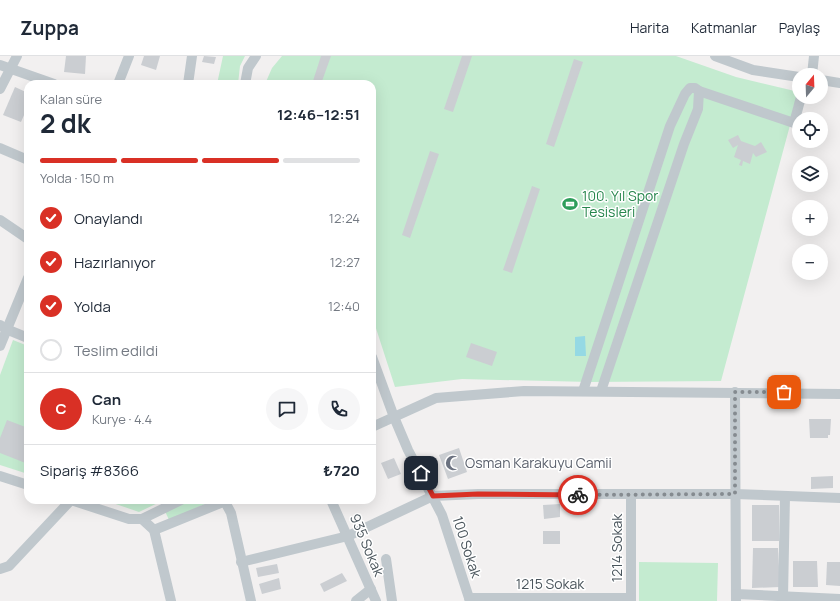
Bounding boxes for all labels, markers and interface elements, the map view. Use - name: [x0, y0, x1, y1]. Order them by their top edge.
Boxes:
- text: Zuppa: [20, 15, 79, 41]
- text: Harita: [630, 18, 669, 37]
- text: Katmanlar: [691, 18, 757, 37]
- text: Paylaş: [779, 18, 820, 37]
- north arrow: [792, 68, 828, 104]
- map controls: [792, 68, 828, 280]
- text: Kalan süre: [40, 90, 102, 108]
- text: 12:46–12:51: [277, 104, 360, 125]
- text: 2 dk: [40, 105, 91, 141]
- button: locate: [792, 112, 828, 148]
- button: layers: [792, 156, 828, 192]
- text: Yolda · 150 m: [40, 169, 114, 187]
- place label: 100. Yıl Spor Tesisleri: [582, 186, 658, 221]
- sports icon: 100. Yıl Spor Tesisleri: [561, 195, 579, 213]
- button: +: [792, 200, 828, 236]
- icon: check: [40, 207, 62, 229]
- text: Onaylandı: [74, 208, 143, 229]
- text: 12:24: [329, 209, 360, 227]
- button: −: [792, 244, 828, 280]
- icon: check: [40, 251, 62, 273]
- text: Hazırlanıyor: [74, 252, 156, 273]
- text: 12:27: [330, 253, 360, 271]
- icon: check: [40, 295, 62, 317]
- text: Yolda: [74, 296, 111, 317]
- text: 12:40: [328, 297, 360, 315]
- text: Teslim edildi: [74, 340, 158, 361]
- pin: [767, 375, 801, 409]
- icon: bag: [773, 381, 795, 403]
- button: chat: [266, 388, 308, 430]
- button: phone: [318, 388, 360, 430]
- text: Can: [92, 389, 121, 410]
- text: C: [55, 398, 67, 419]
- text: Kurye · 4.4: [92, 410, 152, 428]
- place label: Osman Karakuyu Camii: [465, 453, 612, 472]
- mosque icon: Osman Karakuyu Camii: [444, 454, 462, 472]
- pin: [404, 456, 438, 490]
- text: Sipariş #8366: [40, 460, 139, 481]
- text: ₺720: [323, 460, 360, 481]
- icon: home: [410, 462, 432, 484]
- courier: [558, 475, 598, 515]
- icon: bike: [567, 484, 589, 506]
- street label: 935 Sokak: [346, 511, 389, 580]
- street label: 1214 Sokak: [607, 513, 626, 582]
- street label: 100 Sokak: [449, 514, 487, 581]
- street label: 1215 Sokak: [516, 574, 585, 593]

